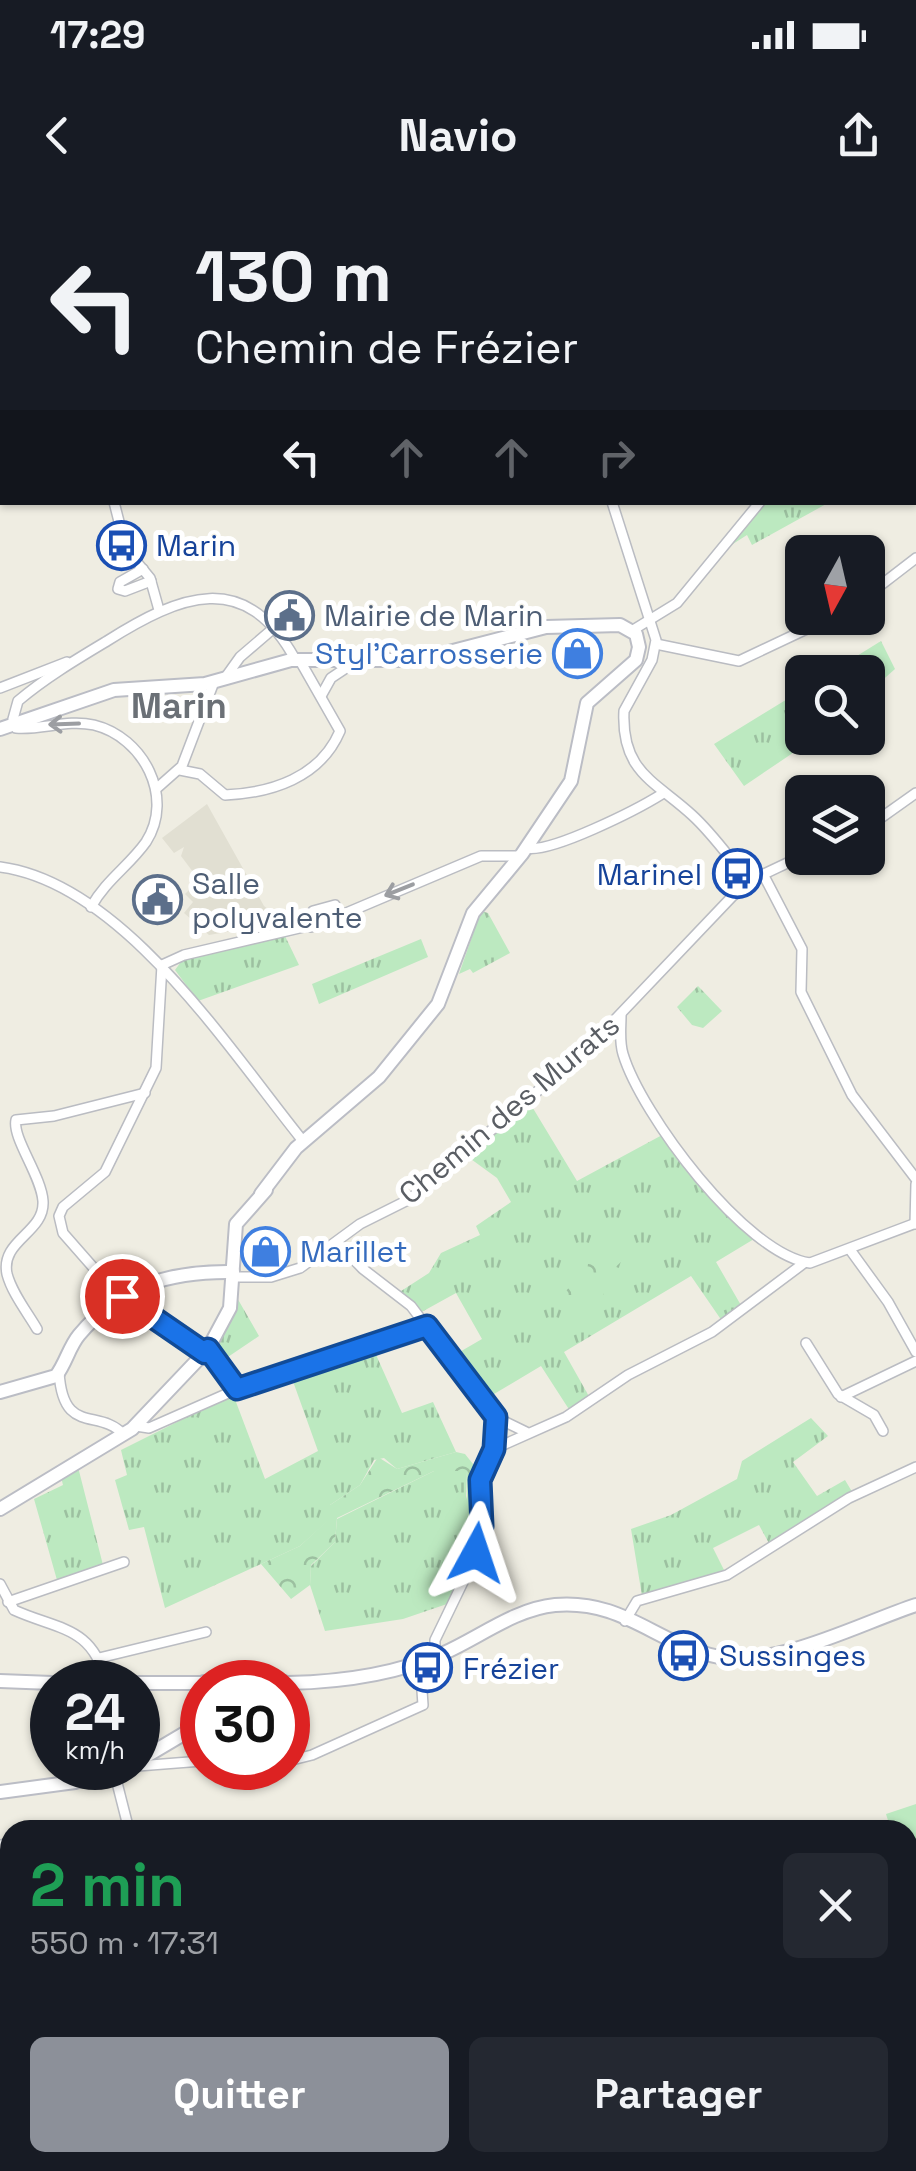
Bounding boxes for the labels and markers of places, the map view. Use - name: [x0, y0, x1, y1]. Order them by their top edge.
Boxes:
- bus stop icon: Marin: [95, 519, 147, 571]
- place label: Marin: [156, 526, 236, 565]
- public building icon: Mairie de Marin: [263, 589, 315, 641]
- place label: Mairie de Marin: [324, 596, 544, 635]
- shop icon: Styl'Carrosserie: [552, 627, 604, 679]
- place label: Styl'Carrosserie: [315, 634, 543, 673]
- bus stop icon: Marinel: [711, 848, 763, 900]
- place label: Marinel: [597, 855, 702, 894]
- place label: Salle polyvalente: [192, 864, 363, 937]
- public building icon: Salle polyvalente: [131, 874, 183, 926]
- shop icon: Marillet: [239, 1225, 291, 1277]
- place label: Marillet: [300, 1232, 408, 1271]
- pin: [80, 1254, 165, 1339]
- bus stop icon: Sussinges: [658, 1629, 710, 1681]
- place label: Sussinges: [719, 1636, 866, 1675]
- bus stop icon: Frézier: [402, 1642, 454, 1694]
- place label: Frézier: [463, 1649, 559, 1688]

